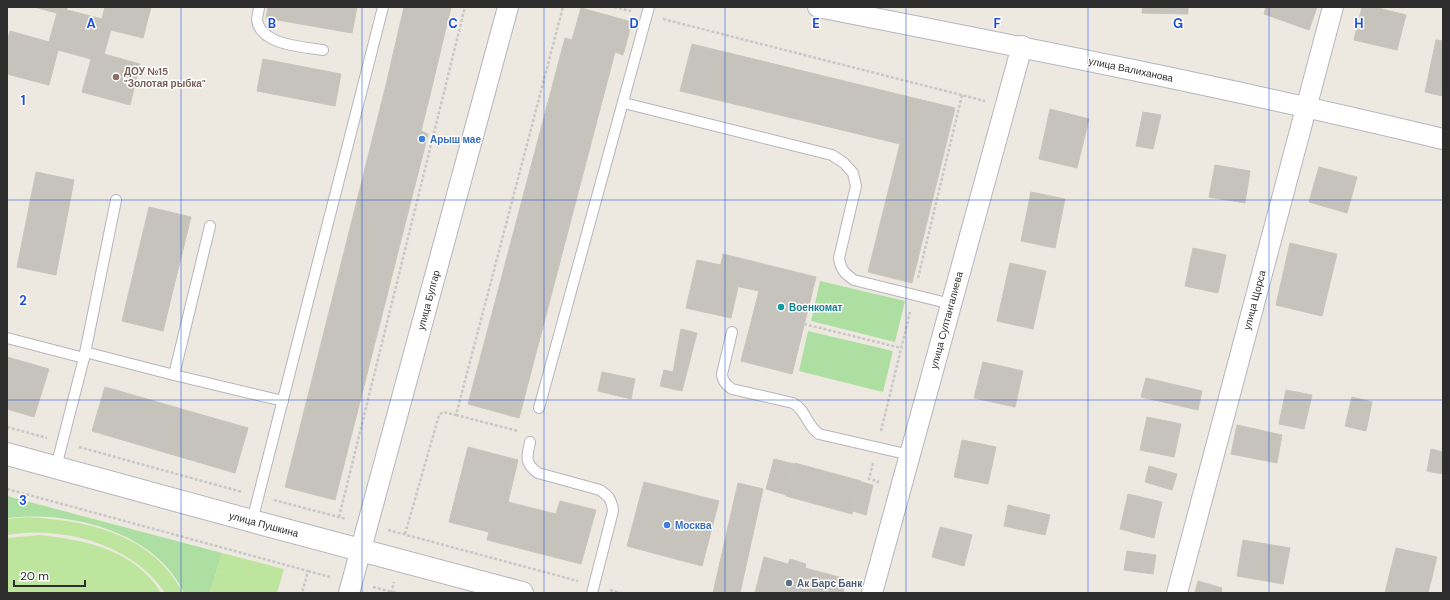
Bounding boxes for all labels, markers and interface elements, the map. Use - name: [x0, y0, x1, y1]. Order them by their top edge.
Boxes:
- text: A: [86, 15, 96, 32]
- text: B: [268, 15, 276, 32]
- text: C: [448, 15, 458, 32]
- text: D: [629, 15, 639, 32]
- text: E: [812, 15, 820, 32]
- text: F: [993, 15, 1001, 32]
- text: G: [1173, 15, 1183, 32]
- text: H: [1354, 15, 1364, 32]
- street label: улица Валиханова: [1087, 54, 1175, 85]
- place label: ДОУ №15 "Золотая рыбка": [124, 65, 206, 90]
- marker: ДОУ №15 "Золотая рыбка": [111, 72, 121, 82]
- text: 1: [21, 92, 25, 109]
- place label: Арыш мае: [430, 133, 481, 146]
- marker: Арыш мае: [417, 134, 427, 144]
- street label: улица Булгар: [414, 268, 443, 332]
- street label: улица Щорса: [1240, 268, 1269, 331]
- street label: улица Султангалиева: [927, 270, 966, 370]
- text: 2: [19, 292, 27, 309]
- place label: Военкомат: [789, 301, 843, 314]
- marker: Военкомат: [776, 302, 786, 312]
- text: 3: [19, 492, 27, 509]
- street label: улица Пушкина: [228, 509, 300, 540]
- place label: Москва: [675, 519, 712, 532]
- marker: Москва: [662, 520, 672, 530]
- scale bar: [14, 562, 85, 588]
- text: 20 m: [20, 568, 49, 584]
- place label: Ак Барс Банк: [797, 577, 863, 590]
- marker: Ак Барс Банк: [784, 578, 794, 588]

